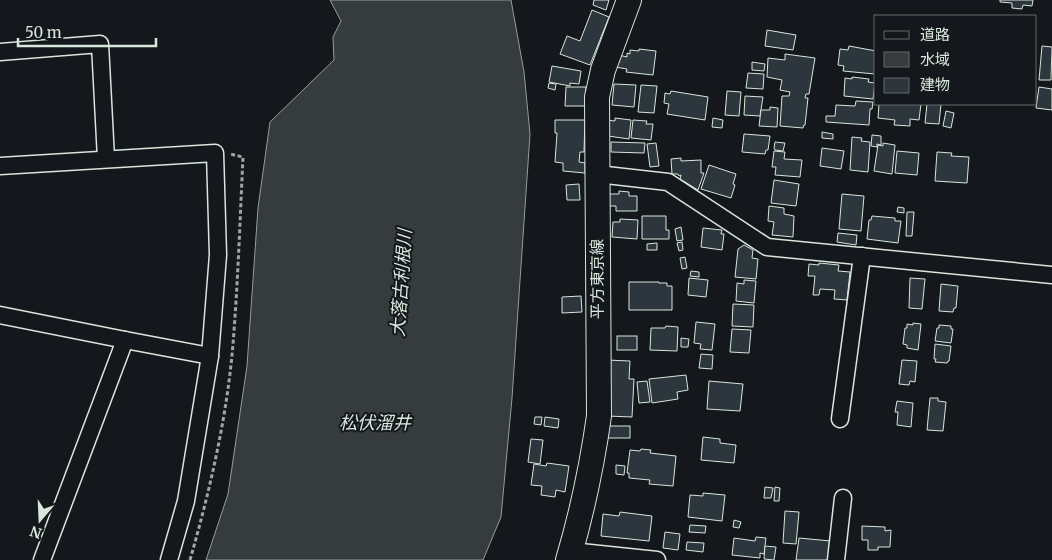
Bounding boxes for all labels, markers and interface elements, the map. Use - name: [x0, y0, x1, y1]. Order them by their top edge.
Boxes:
- scale bar: [18, 15, 155, 47]
- legend: [874, 15, 1037, 105]
- text: 50 m: [25, 23, 62, 42]
- text: 道路: [920, 25, 950, 44]
- text: 水域: [920, 50, 950, 69]
- text: 建物: [920, 75, 950, 94]
- water label: 大落古利根川: [386, 226, 416, 338]
- street label: 平方東京線: [587, 239, 607, 319]
- water label: 松伏溜井: [339, 411, 413, 434]
- north arrow: [15, 495, 65, 545]
- text: N: [28, 522, 44, 543]

